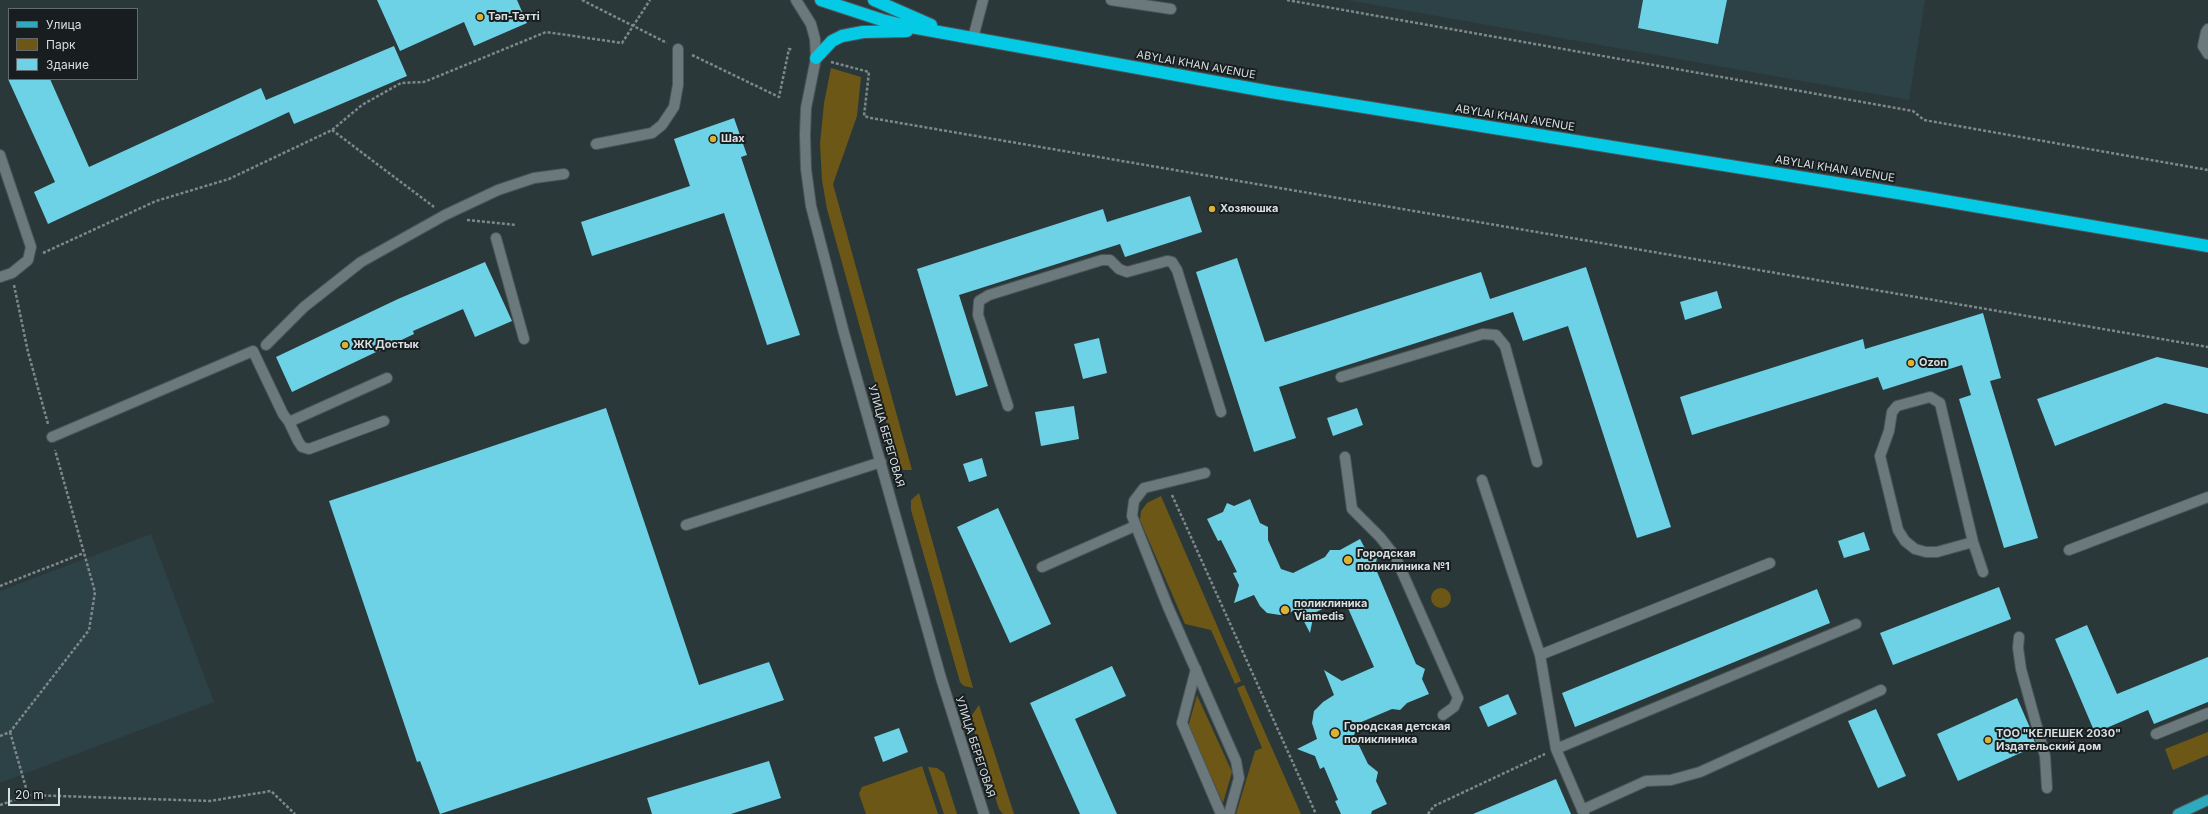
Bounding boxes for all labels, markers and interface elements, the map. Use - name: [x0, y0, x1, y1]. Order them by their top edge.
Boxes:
- legend: [8, 8, 138, 80]
- place label: Тәп-Тәтті: [488, 10, 540, 24]
- marker: Тәп-Тәтті: [475, 12, 485, 22]
- text: Улица: [46, 17, 81, 32]
- text: Парк: [46, 37, 76, 52]
- street label: ABYLAI KHAN AVENUE: [1135, 48, 1257, 82]
- text: Здание: [46, 57, 89, 72]
- street label: ABYLAI KHAN AVENUE: [1454, 102, 1576, 134]
- place label: Шах: [721, 132, 745, 146]
- marker: Шах: [708, 134, 718, 144]
- street label: ABYLAI KHAN AVENUE: [1774, 153, 1896, 185]
- place label: Хозяюшка: [1220, 202, 1278, 216]
- marker: Хозяюшка: [1207, 204, 1217, 214]
- place label: ЖК Достык: [353, 338, 419, 352]
- marker: ЖК Достык: [340, 340, 350, 350]
- place label: Ozon: [1919, 356, 1947, 370]
- marker: Ozon: [1906, 358, 1916, 368]
- street label: УЛИЦА БЕРЕГОВАЯ: [865, 383, 907, 489]
- place label: Городская поликлиника №1: [1357, 547, 1450, 573]
- marker: Городская поликлиника №1: [1342, 554, 1354, 566]
- place label: поликлиника Viamedis: [1294, 597, 1367, 623]
- marker: поликлиника Viamedis: [1279, 604, 1291, 616]
- street label: УЛИЦА БЕРЕГОВАЯ: [952, 695, 998, 799]
- place label: Городская детская поликлиника: [1344, 720, 1450, 746]
- marker: Городская детская поликлиника: [1329, 727, 1341, 739]
- place label: ТОО "КЕЛЕШЕК 2030" Издательский дом: [1996, 727, 2121, 753]
- marker: ТОО "КЕЛЕШЕК 2030" Издательский дом: [1983, 735, 1993, 745]
- scale bar: [10, 780, 62, 806]
- text: 20 m: [15, 787, 44, 802]

